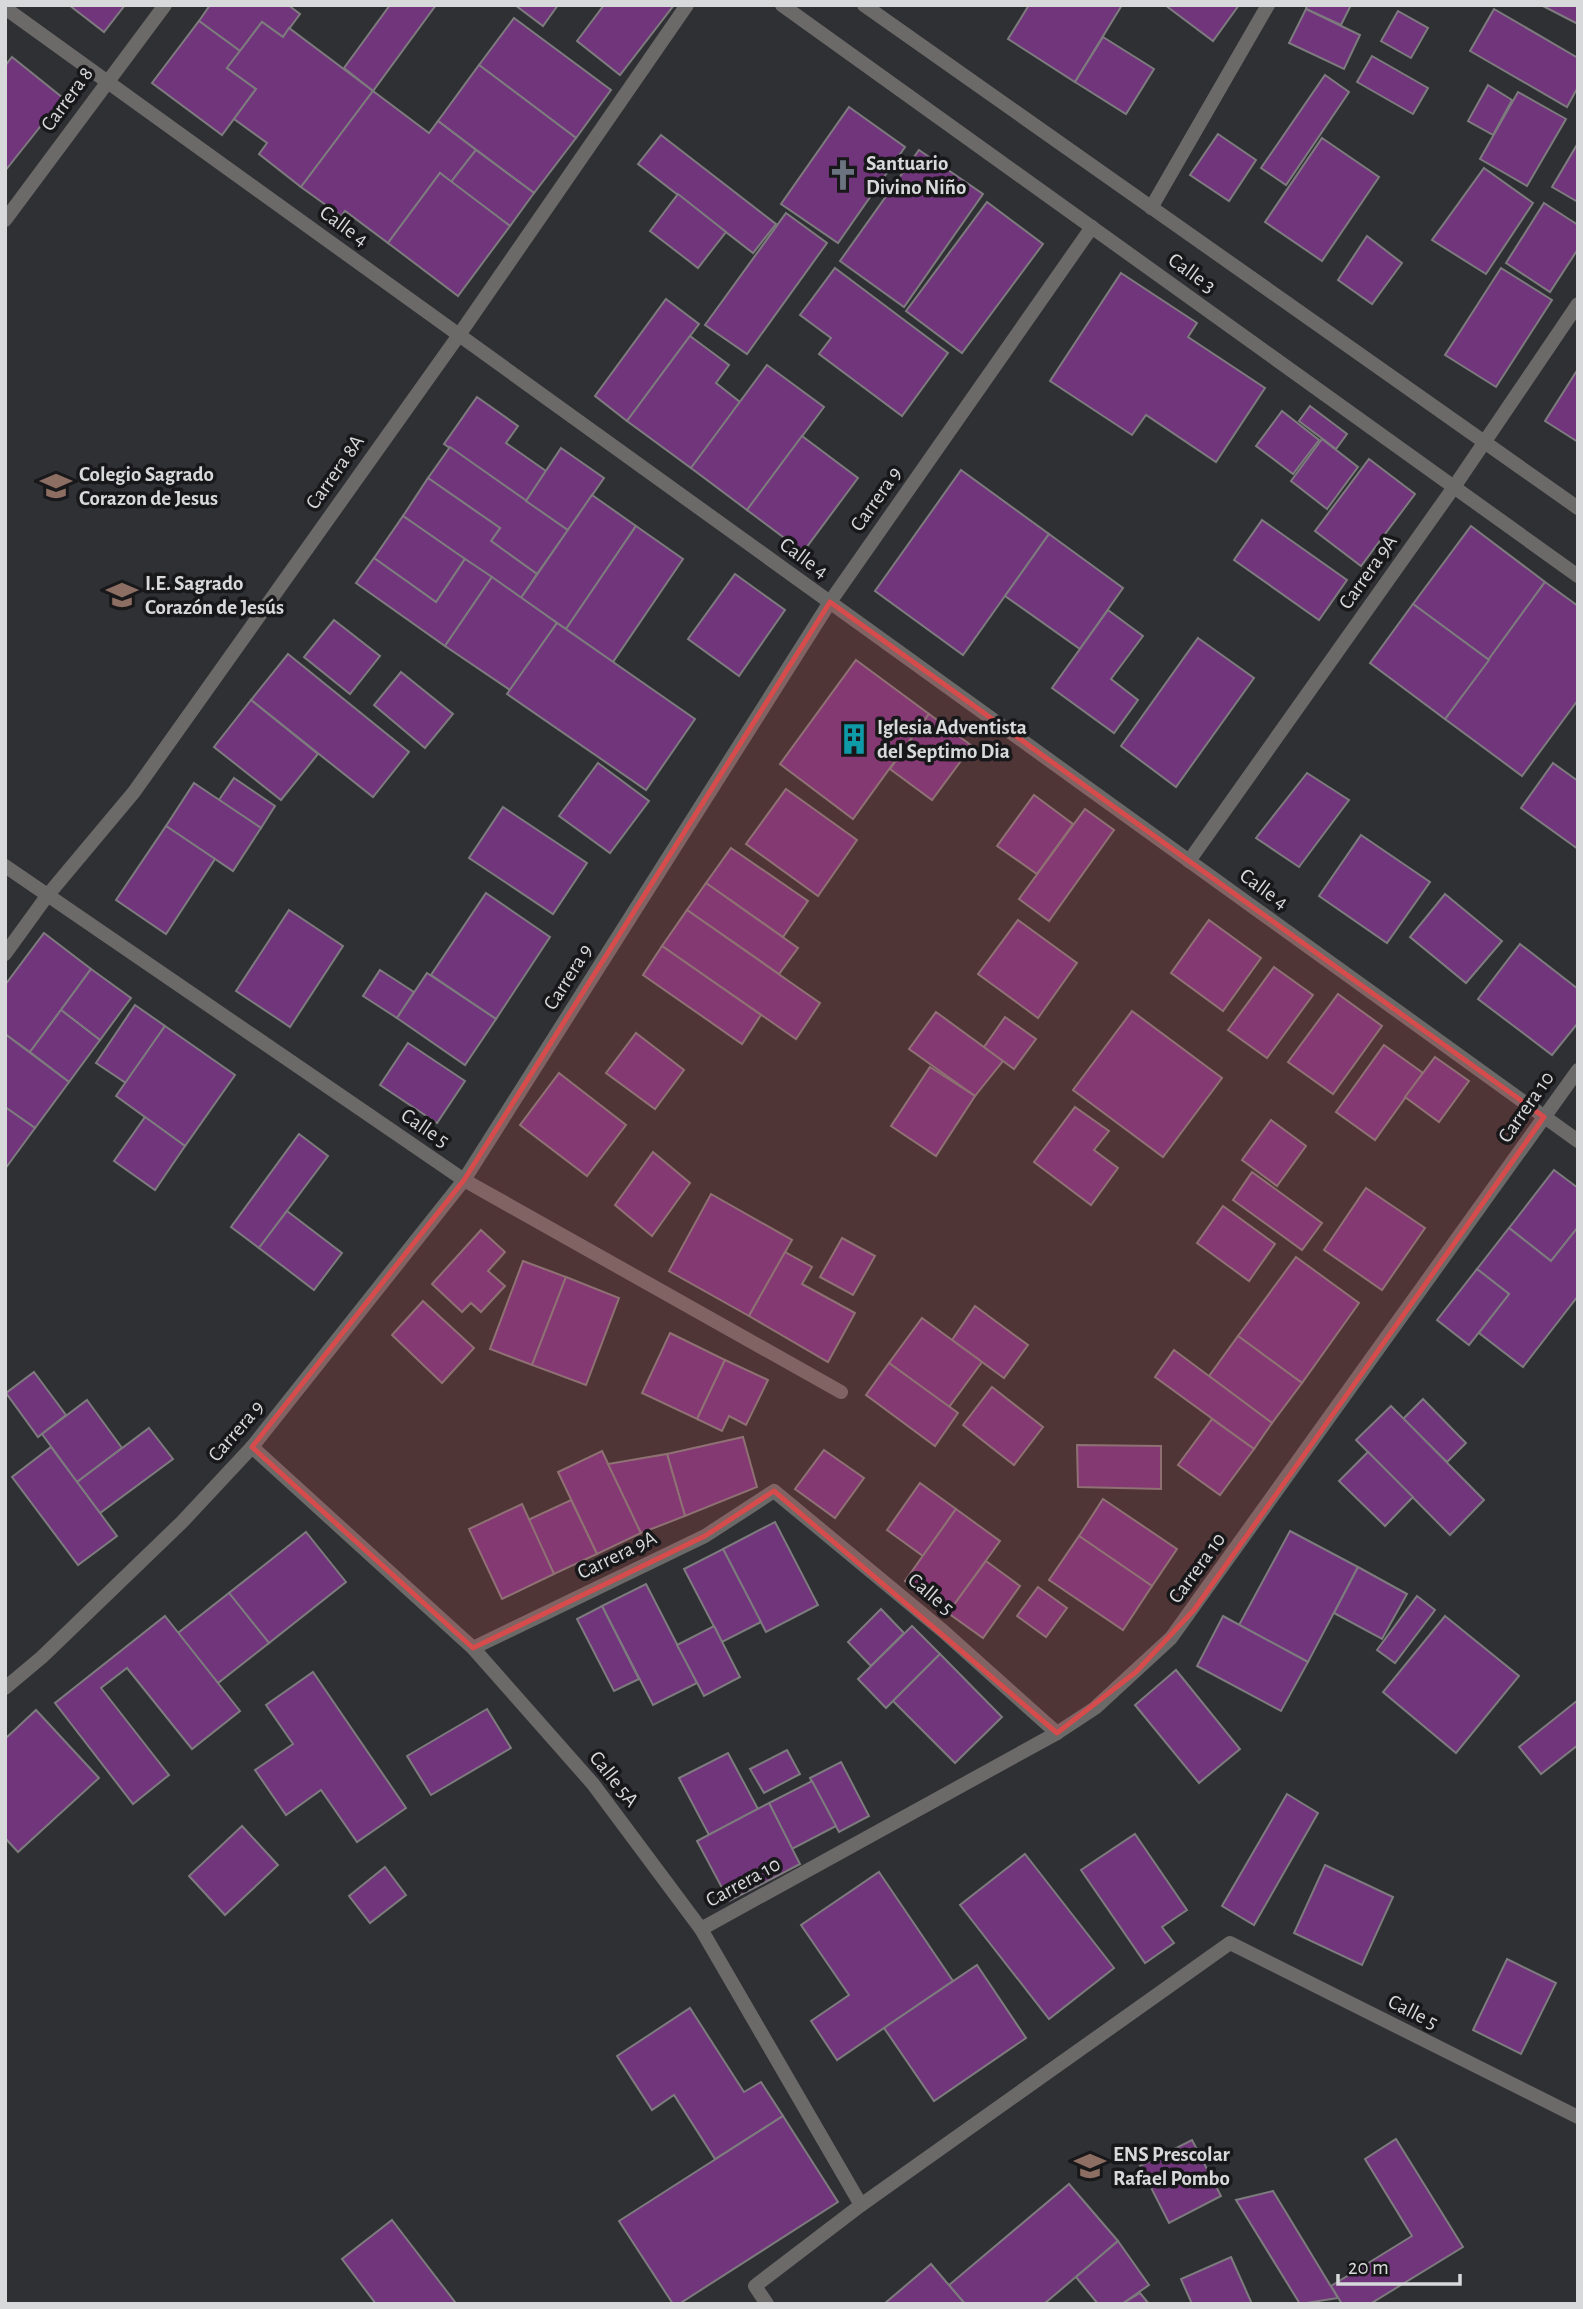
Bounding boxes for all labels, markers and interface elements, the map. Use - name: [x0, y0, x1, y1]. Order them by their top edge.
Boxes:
- street label: Carrera 8: [37, 63, 97, 135]
- place label: Santuario Divino Niño: [866, 153, 966, 198]
- church icon: Santuario Divino Niño: [826, 158, 860, 192]
- street label: Calle 4: [316, 202, 372, 250]
- street label: Calle 3: [1164, 249, 1220, 297]
- street label: Carrera 8A: [302, 431, 368, 513]
- street label: Carrera 9: [846, 463, 906, 535]
- place label: Colegio Sagrado Corazon de Jesus: [79, 464, 218, 509]
- school or university icon: Colegio Sagrado Corazon de Jesus: [39, 469, 73, 503]
- street label: Carrera 9A: [1335, 531, 1401, 613]
- street label: Calle 4: [776, 534, 832, 582]
- place label: I.E. Sagrado Corazón de Jesús: [145, 573, 284, 618]
- school or university icon: I.E. Sagrado Corazón de Jesús: [105, 578, 139, 612]
- place label: Iglesia Adventista del Septimo Dia: [877, 717, 1027, 762]
- building icon: Iglesia Adventista del Septimo Dia: [837, 722, 871, 756]
- street label: Calle 4: [1236, 865, 1292, 913]
- street label: Carrera 9: [540, 940, 596, 1014]
- street label: Carrera 10: [1494, 1068, 1558, 1146]
- street label: Calle 5: [397, 1104, 453, 1152]
- street label: Carrera 9: [204, 1396, 268, 1466]
- street label: Carrera 9A: [574, 1527, 660, 1583]
- street label: Carrera 10: [1164, 1529, 1230, 1607]
- street label: Calle 5: [904, 1569, 958, 1619]
- street label: Calle 5A: [585, 1747, 643, 1811]
- street label: Carrera 10: [702, 1853, 784, 1911]
- street label: Calle 5: [1385, 1991, 1441, 2033]
- place label: ENS Prescolar Rafael Pombo: [1113, 2144, 1231, 2189]
- school or university icon: ENS Prescolar Rafael Pombo: [1073, 2149, 1107, 2183]
- scale bar: [1338, 2242, 1460, 2286]
- text: 20 m: [1348, 2257, 1389, 2278]

